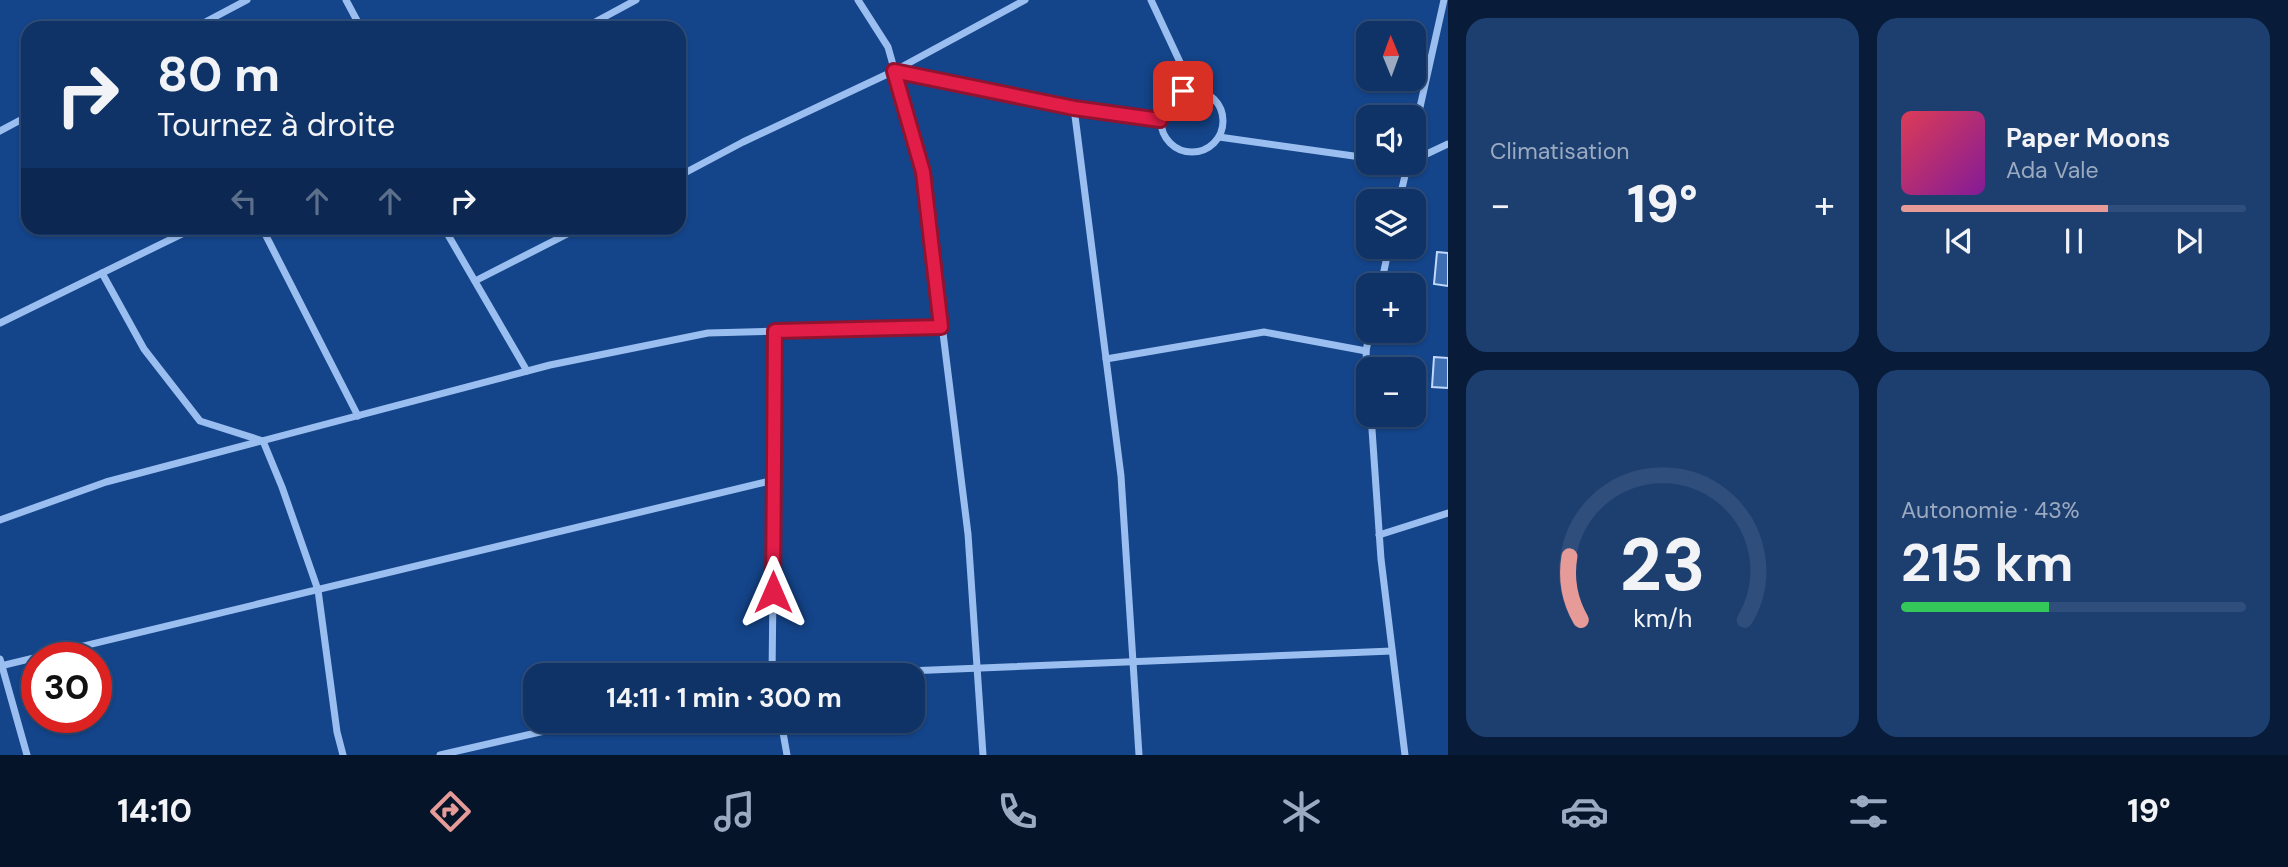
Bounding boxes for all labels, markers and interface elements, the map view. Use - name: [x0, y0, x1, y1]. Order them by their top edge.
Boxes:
- north arrow: [1356, 21, 1426, 91]
- map controls: [1356, 21, 1426, 427]
- text: 80 m: [157, 42, 280, 106]
- icon: right: [42, 49, 133, 140]
- pin: [1153, 61, 1213, 121]
- icon: arrive: [1164, 72, 1202, 110]
- text: Tournez à droite: [157, 104, 395, 146]
- button: sound: [1356, 105, 1426, 175]
- text: Paper Moons: [2006, 121, 2170, 155]
- text: Climatisation: [1490, 136, 1629, 166]
- text: Ada Vale: [2006, 155, 2099, 185]
- text: 19°: [1627, 170, 1698, 238]
- text: −: [1490, 180, 1511, 230]
- text: +: [1814, 180, 1835, 230]
- icon: left: [225, 182, 263, 220]
- icon: ahead: [298, 182, 336, 220]
- icon: ahead: [371, 182, 409, 220]
- icon: right: [444, 182, 482, 220]
- button: layers: [1356, 189, 1426, 259]
- icon: previous: [1940, 222, 1978, 260]
- icon: pause: [2055, 222, 2093, 260]
- icon: next: [2170, 222, 2208, 260]
- button: +: [1356, 273, 1426, 343]
- button: −: [1356, 357, 1426, 427]
- text: Autonomie · 43%: [1901, 495, 2079, 525]
- text: 23: [1620, 518, 1705, 613]
- text: 215 km: [1901, 529, 2073, 597]
- position arrow: [736, 555, 810, 629]
- text: km/h: [1633, 601, 1692, 634]
- speed limit sign: 30: [21, 642, 112, 733]
- text: 14:11 · 1 min · 300 m: [606, 681, 842, 715]
- icon: directions: [426, 787, 475, 836]
- icon: music: [710, 787, 759, 836]
- icon: phone: [993, 787, 1042, 836]
- icon: climate: [1277, 787, 1326, 836]
- icon: car: [1560, 787, 1609, 836]
- icon: filters: [1844, 787, 1893, 836]
- text: 14:10: [117, 790, 192, 832]
- text: 19°: [2127, 790, 2171, 832]

